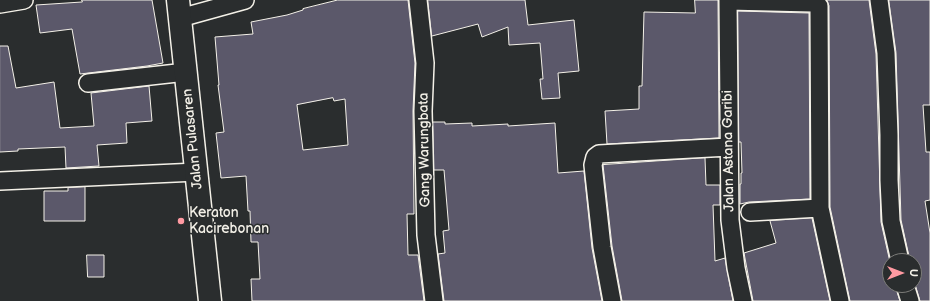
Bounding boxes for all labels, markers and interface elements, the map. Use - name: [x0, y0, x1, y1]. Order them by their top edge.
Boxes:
- street label: Jalan Pulasaren: [179, 88, 207, 190]
- street label: Jalan Astana Garibi: [720, 90, 738, 212]
- street label: Gang Warungbata: [416, 93, 434, 207]
- place label: Keraton Kacirebonan: [189, 205, 269, 238]
- marker: Keraton Kacirebonan: [176, 216, 186, 226]
- north arrow: [882, 253, 922, 293]
- text: U: [907, 269, 920, 277]

